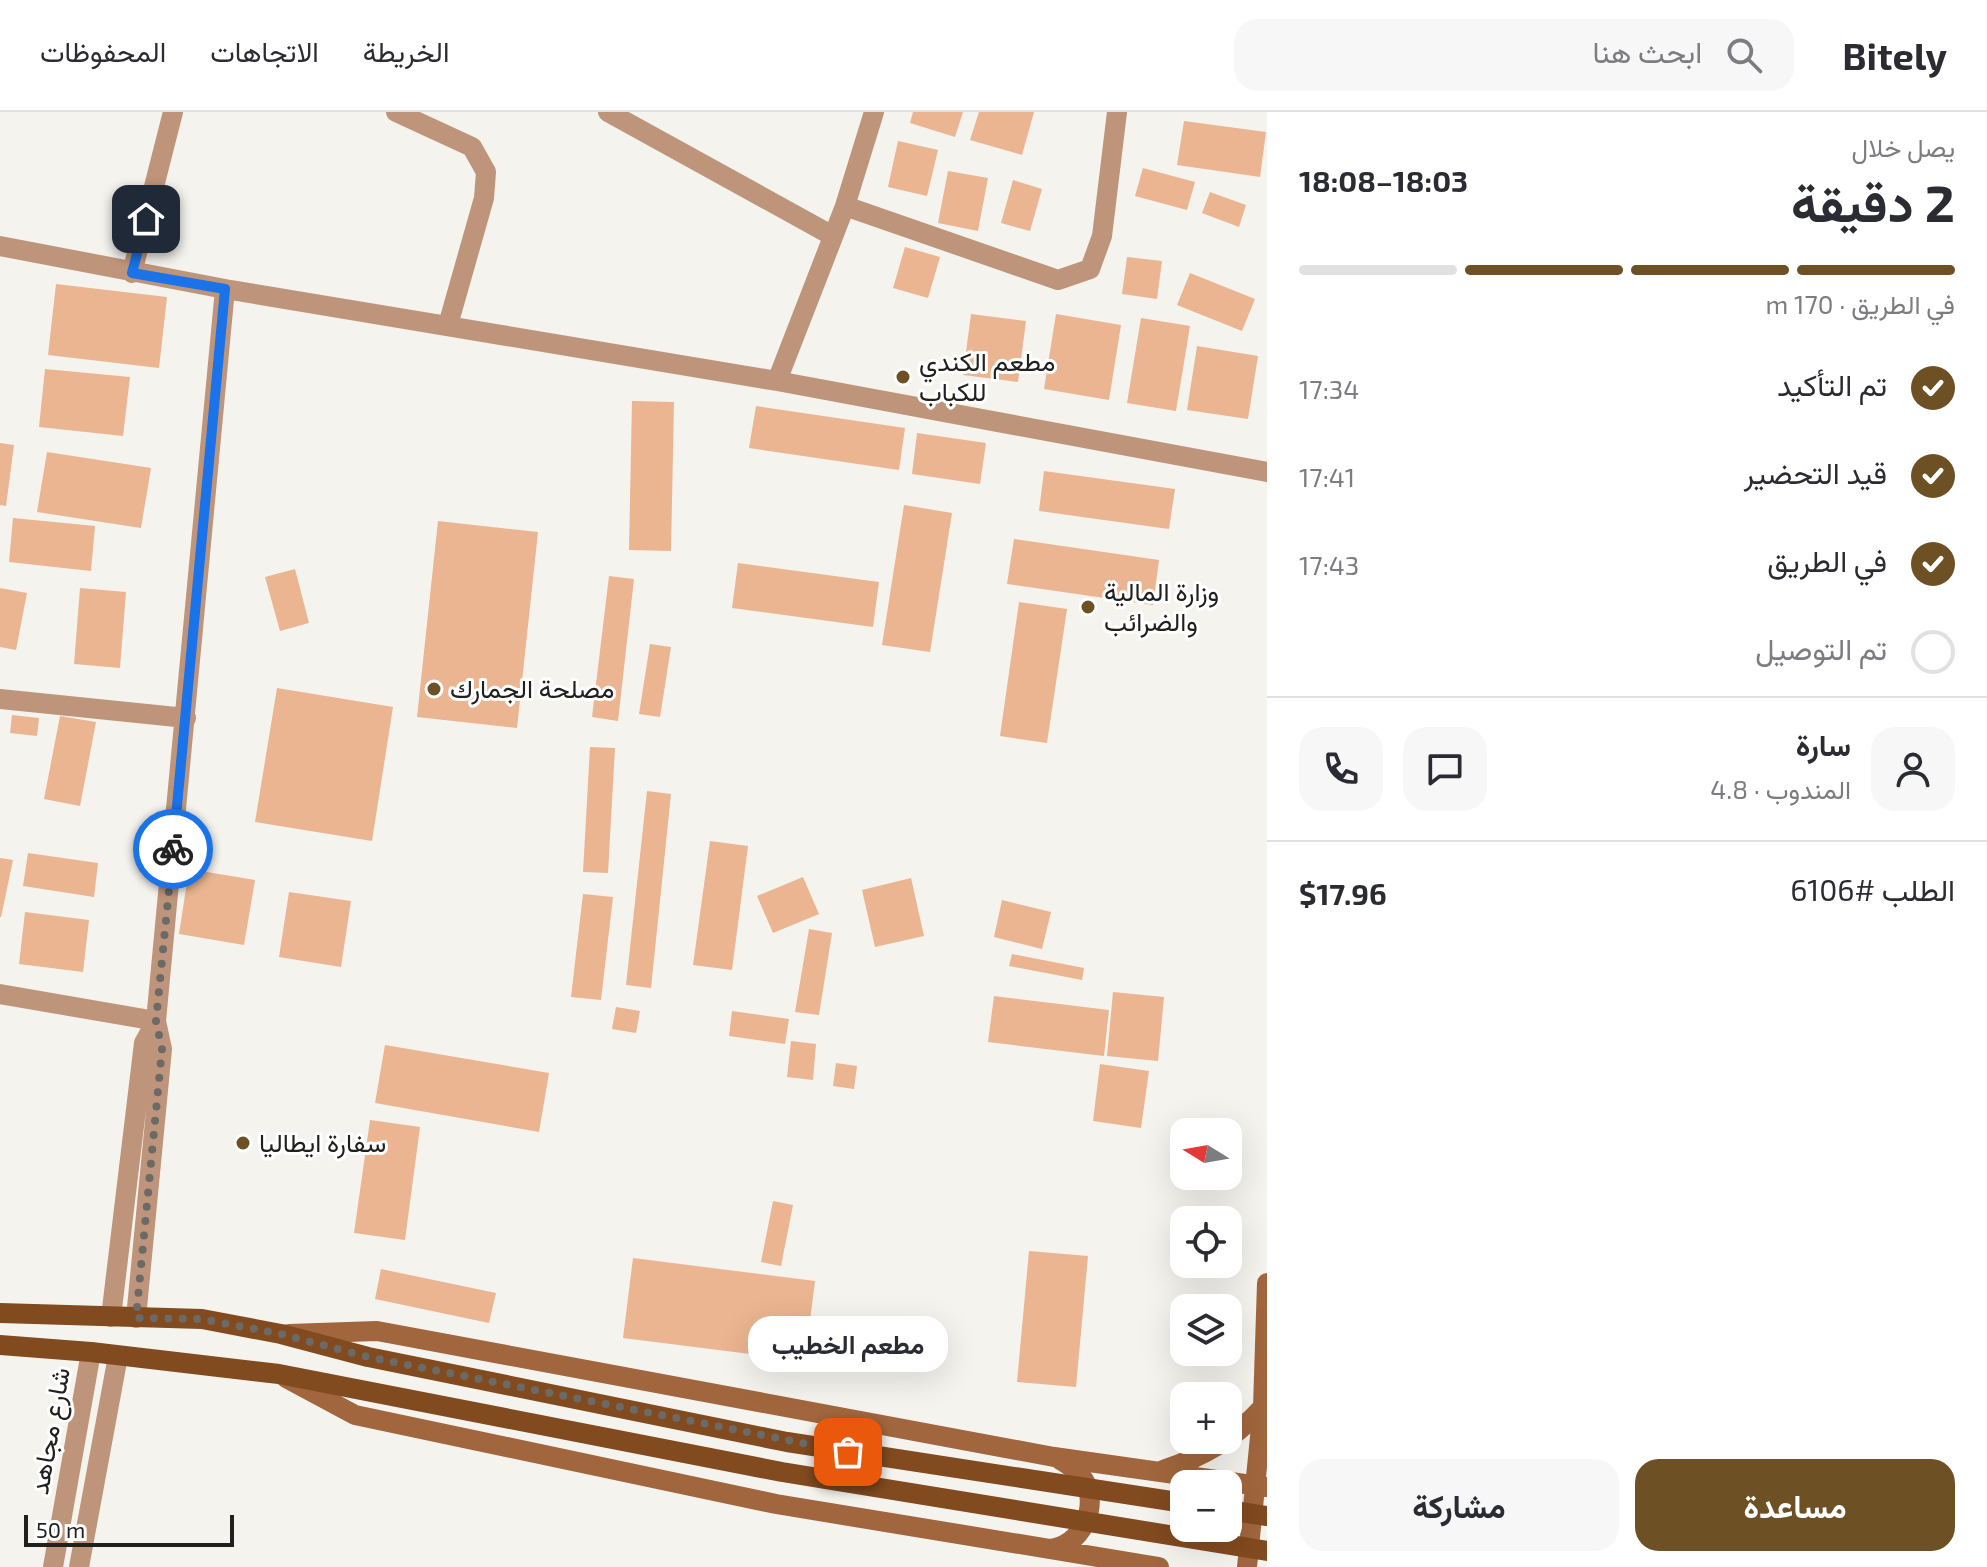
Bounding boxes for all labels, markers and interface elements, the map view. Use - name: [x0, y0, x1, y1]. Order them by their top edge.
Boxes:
- search box: [1234, 19, 1794, 91]
- text: Bitely: [1842, 32, 1947, 78]
- text: ابحث هنا: [1593, 33, 1702, 69]
- icon: search: [1722, 33, 1766, 77]
- text: المحفوظات: [40, 34, 166, 68]
- text: الاتجاهات: [210, 34, 319, 68]
- text: الخريطة: [363, 34, 449, 68]
- text: يصل خلال: [1852, 131, 1955, 162]
- text: 18:03–18:08: [1299, 162, 1468, 198]
- text: 2 دقيقة: [1791, 170, 1955, 232]
- pin: [112, 185, 180, 253]
- icon: home: [124, 197, 168, 241]
- text: في الطريق · 170 m: [1766, 288, 1955, 319]
- place label: مطعم الكندي للكباب: [919, 345, 1055, 407]
- text: تم التأكيد: [1777, 366, 1887, 402]
- icon: check: [1911, 366, 1955, 410]
- marker: مطعم الكندي للكباب: [894, 368, 912, 386]
- text: 17:34: [1299, 373, 1359, 404]
- text: قيد التحضير: [1744, 454, 1887, 490]
- icon: check: [1911, 454, 1955, 498]
- text: 17:41: [1299, 461, 1355, 492]
- text: في الطريق: [1767, 542, 1887, 578]
- icon: check: [1911, 542, 1955, 586]
- text: 17:43: [1299, 549, 1359, 580]
- place label: وزارة المالية والضرائب: [1104, 575, 1219, 638]
- marker: وزارة المالية والضرائب: [1079, 598, 1097, 616]
- text: تم التوصيل: [1755, 630, 1887, 666]
- place label: مصلحة الجمارك: [450, 672, 614, 705]
- marker: مصلحة الجمارك: [425, 680, 443, 698]
- text: سارة: [1796, 726, 1851, 762]
- button: phone: [1299, 727, 1383, 811]
- button: chat: [1403, 727, 1487, 811]
- button: person: [1871, 727, 1955, 811]
- text: المندوب · 4.8: [1710, 773, 1851, 804]
- courier: [133, 809, 213, 889]
- icon: bike: [151, 827, 195, 871]
- text: الطلب #6106: [1790, 871, 1955, 907]
- text: $17.96: [1299, 875, 1387, 911]
- north arrow: [1170, 1118, 1242, 1190]
- map controls: [1170, 1118, 1242, 1542]
- place label: سفارة ايطاليا: [259, 1126, 386, 1159]
- marker: سفارة ايطاليا: [234, 1134, 252, 1152]
- button: locate: [1170, 1206, 1242, 1278]
- button: layers: [1170, 1294, 1242, 1366]
- callout: مطعم الخطيب: [748, 1316, 948, 1372]
- text: مطعم الخطيب: [772, 1328, 924, 1359]
- street label: شارع مجاهد: [22, 1365, 79, 1497]
- button: +: [1170, 1382, 1242, 1454]
- pin: [814, 1418, 882, 1486]
- icon: bag: [826, 1430, 870, 1474]
- button: مشاركة: [1299, 1459, 1619, 1551]
- button: مساعدة: [1635, 1459, 1955, 1551]
- button: −: [1170, 1470, 1242, 1542]
- scale bar: [24, 1511, 234, 1547]
- text: 50 m: [36, 1516, 85, 1542]

